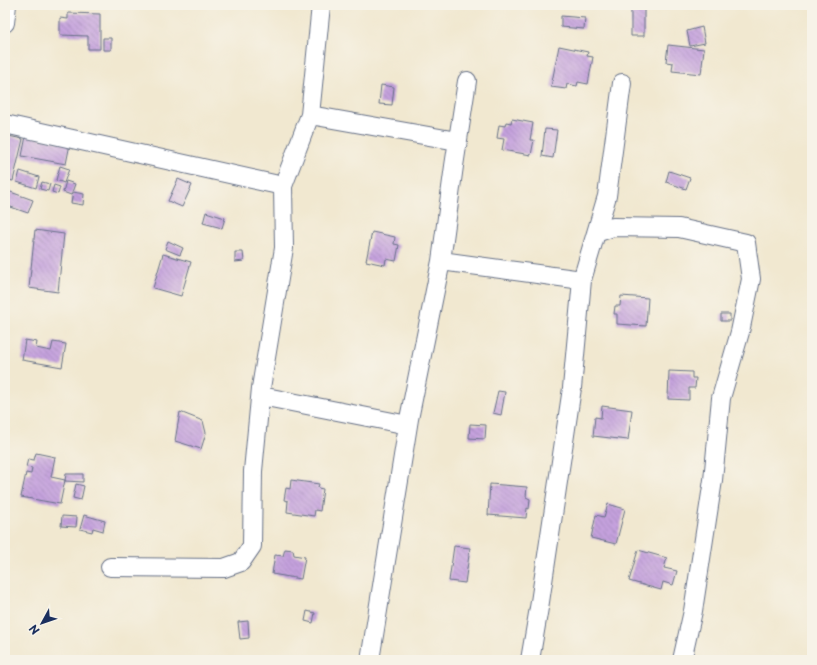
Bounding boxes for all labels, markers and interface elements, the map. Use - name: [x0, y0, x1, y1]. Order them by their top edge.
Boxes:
- north arrow: [22, 603, 62, 643]
- text: N: [24, 621, 43, 639]

